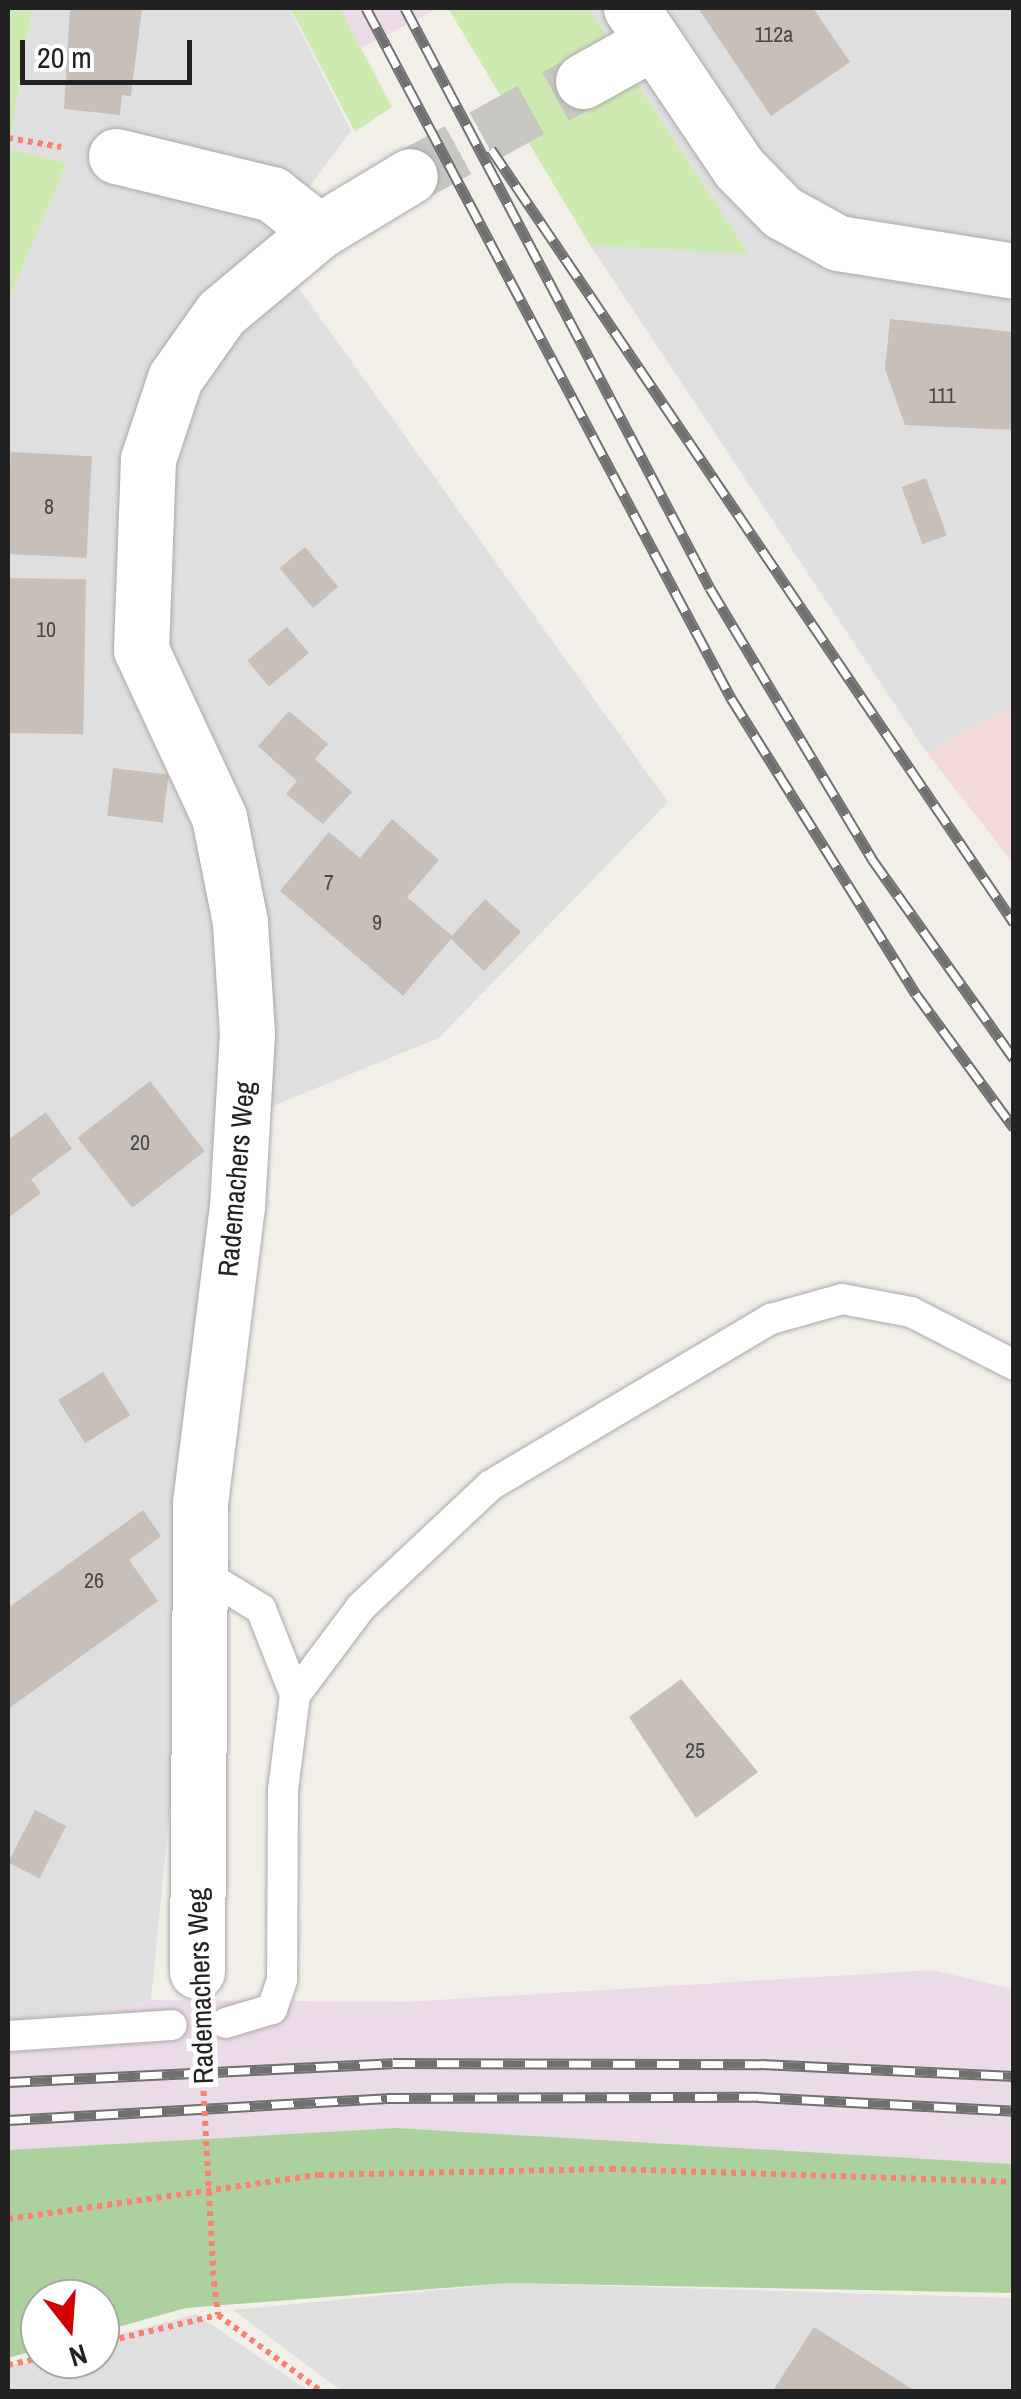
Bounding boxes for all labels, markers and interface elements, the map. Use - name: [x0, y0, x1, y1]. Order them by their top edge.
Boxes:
- scale bar: [25, 20, 198, 82]
- house number: 112a: [755, 22, 793, 48]
- text: 20 m: [37, 37, 92, 77]
- house number: 111: [928, 383, 956, 409]
- house number: 8: [44, 494, 54, 520]
- house number: 10: [36, 617, 56, 643]
- house number: 7: [324, 870, 334, 896]
- house number: 9: [372, 910, 382, 936]
- street label: Rademachers Weg: [211, 1080, 261, 1278]
- house number: 20: [130, 1130, 150, 1156]
- house number: 26: [84, 1568, 104, 1594]
- house number: 25: [685, 1738, 705, 1764]
- street label: Rademachers Weg: [180, 1887, 220, 2085]
- north arrow: [20, 2279, 120, 2379]
- text: N: [65, 2335, 92, 2376]

